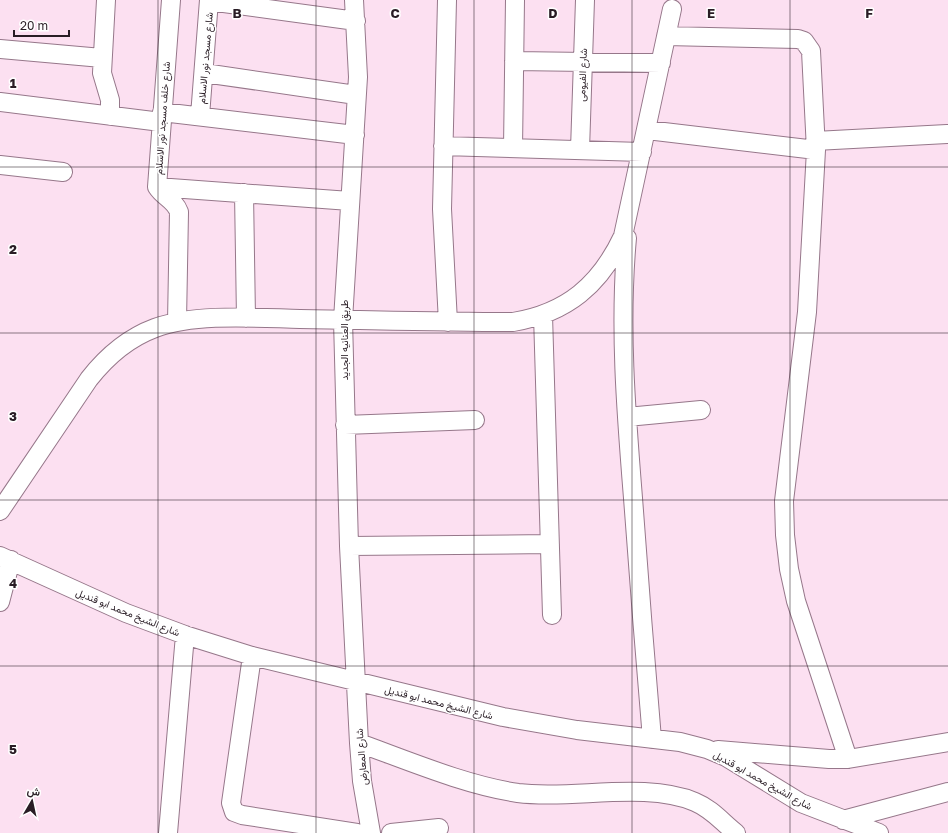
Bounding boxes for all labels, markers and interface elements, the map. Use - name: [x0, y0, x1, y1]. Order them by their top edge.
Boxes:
- text: B: [232, 5, 242, 21]
- text: C: [390, 5, 400, 21]
- text: D: [548, 5, 558, 21]
- text: E: [707, 5, 715, 21]
- text: F: [865, 5, 873, 21]
- street label: شارع مسجد نور الاسلام: [195, 11, 216, 104]
- scale bar: [14, 12, 69, 38]
- text: 20 m: [20, 18, 48, 33]
- street label: شارع الفيومى: [575, 48, 590, 102]
- street label: شارع خلف مسجد نور الاسلام: [152, 61, 173, 175]
- text: 1: [10, 75, 17, 91]
- text: 2: [9, 241, 17, 257]
- street label: طريق العنانيه الجديد: [338, 299, 351, 380]
- text: 3: [9, 408, 17, 424]
- text: 4: [9, 575, 17, 591]
- street label: شارع الشيخ محمد ابو قنديل: [74, 586, 182, 639]
- street label: شارع الشيخ محمد ابو قنديل: [383, 683, 494, 722]
- street label: شارع المعارض: [353, 728, 370, 786]
- text: 5: [9, 741, 17, 757]
- street label: شارع الشيخ محمد ابو قنديل: [711, 748, 815, 813]
- north arrow: [12, 781, 52, 821]
- text: ش: [26, 783, 41, 799]

